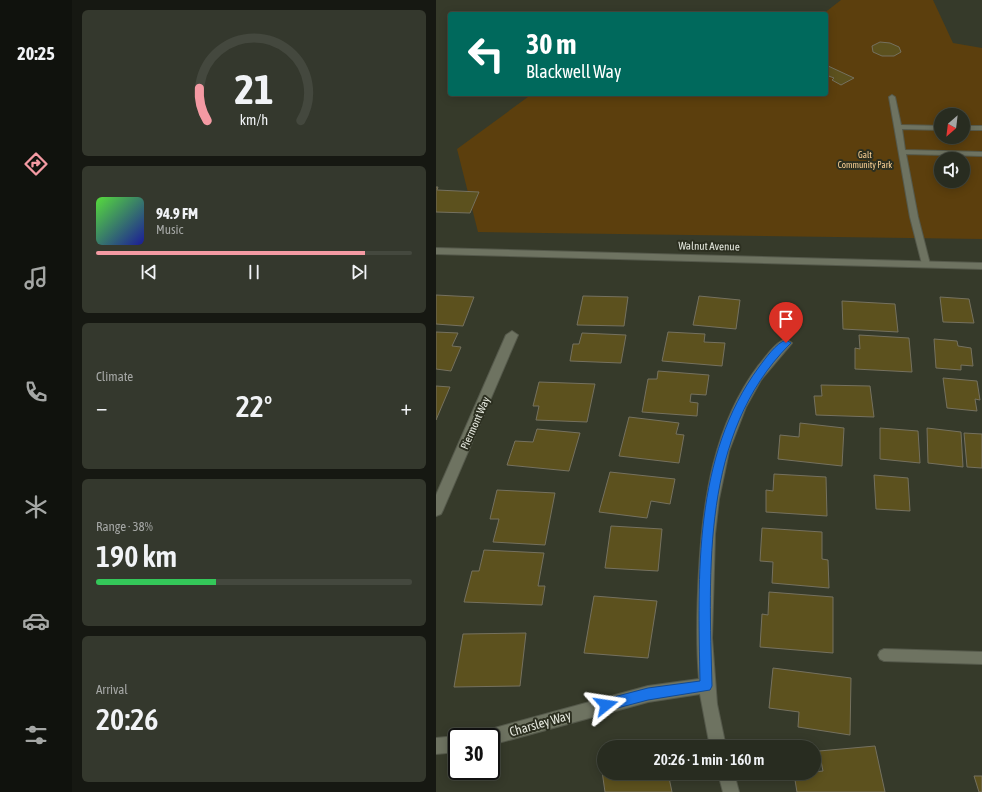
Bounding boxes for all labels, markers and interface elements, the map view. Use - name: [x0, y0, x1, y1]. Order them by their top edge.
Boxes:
- icon: left: [460, 28, 512, 80]
- text: 30 m: [526, 28, 576, 60]
- text: 20:25: [17, 43, 55, 64]
- text: Blackwell Way: [526, 61, 621, 82]
- text: 21: [234, 65, 274, 113]
- north arrow: [934, 108, 970, 144]
- map controls: [934, 108, 970, 188]
- text: km/h: [240, 112, 268, 128]
- icon: directions: [22, 150, 50, 178]
- park label: Galt Community Park: [838, 150, 892, 170]
- button: sound: [934, 152, 970, 188]
- text: 94.9 FM: [156, 205, 198, 222]
- text: Music: [156, 222, 183, 237]
- street label: Walnut Avenue: [678, 239, 740, 253]
- icon: previous: [138, 261, 160, 283]
- icon: pause: [243, 261, 265, 283]
- icon: next: [348, 261, 370, 283]
- icon: music: [22, 264, 50, 292]
- pin: [769, 302, 803, 343]
- icon: arrive: [775, 308, 797, 330]
- text: Climate: [96, 369, 133, 384]
- icon: phone: [22, 378, 50, 406]
- text: 22°: [236, 389, 272, 423]
- text: −: [96, 394, 107, 420]
- text: +: [401, 394, 412, 420]
- street label: Piermont Way: [458, 394, 492, 451]
- icon: climate: [22, 493, 50, 521]
- text: Range · 38%: [96, 519, 153, 534]
- text: 190 km: [96, 539, 177, 573]
- icon: car: [22, 607, 50, 635]
- text: Arrival: [96, 682, 128, 697]
- position arrow: [585, 684, 627, 726]
- text: 20:26: [96, 702, 158, 736]
- street label: Charsley Way: [508, 707, 573, 739]
- icon: filters: [22, 721, 50, 749]
- speed limit sign: 30: [448, 728, 500, 780]
- text: 20:26 · 1 min · 160 m: [654, 751, 764, 768]

